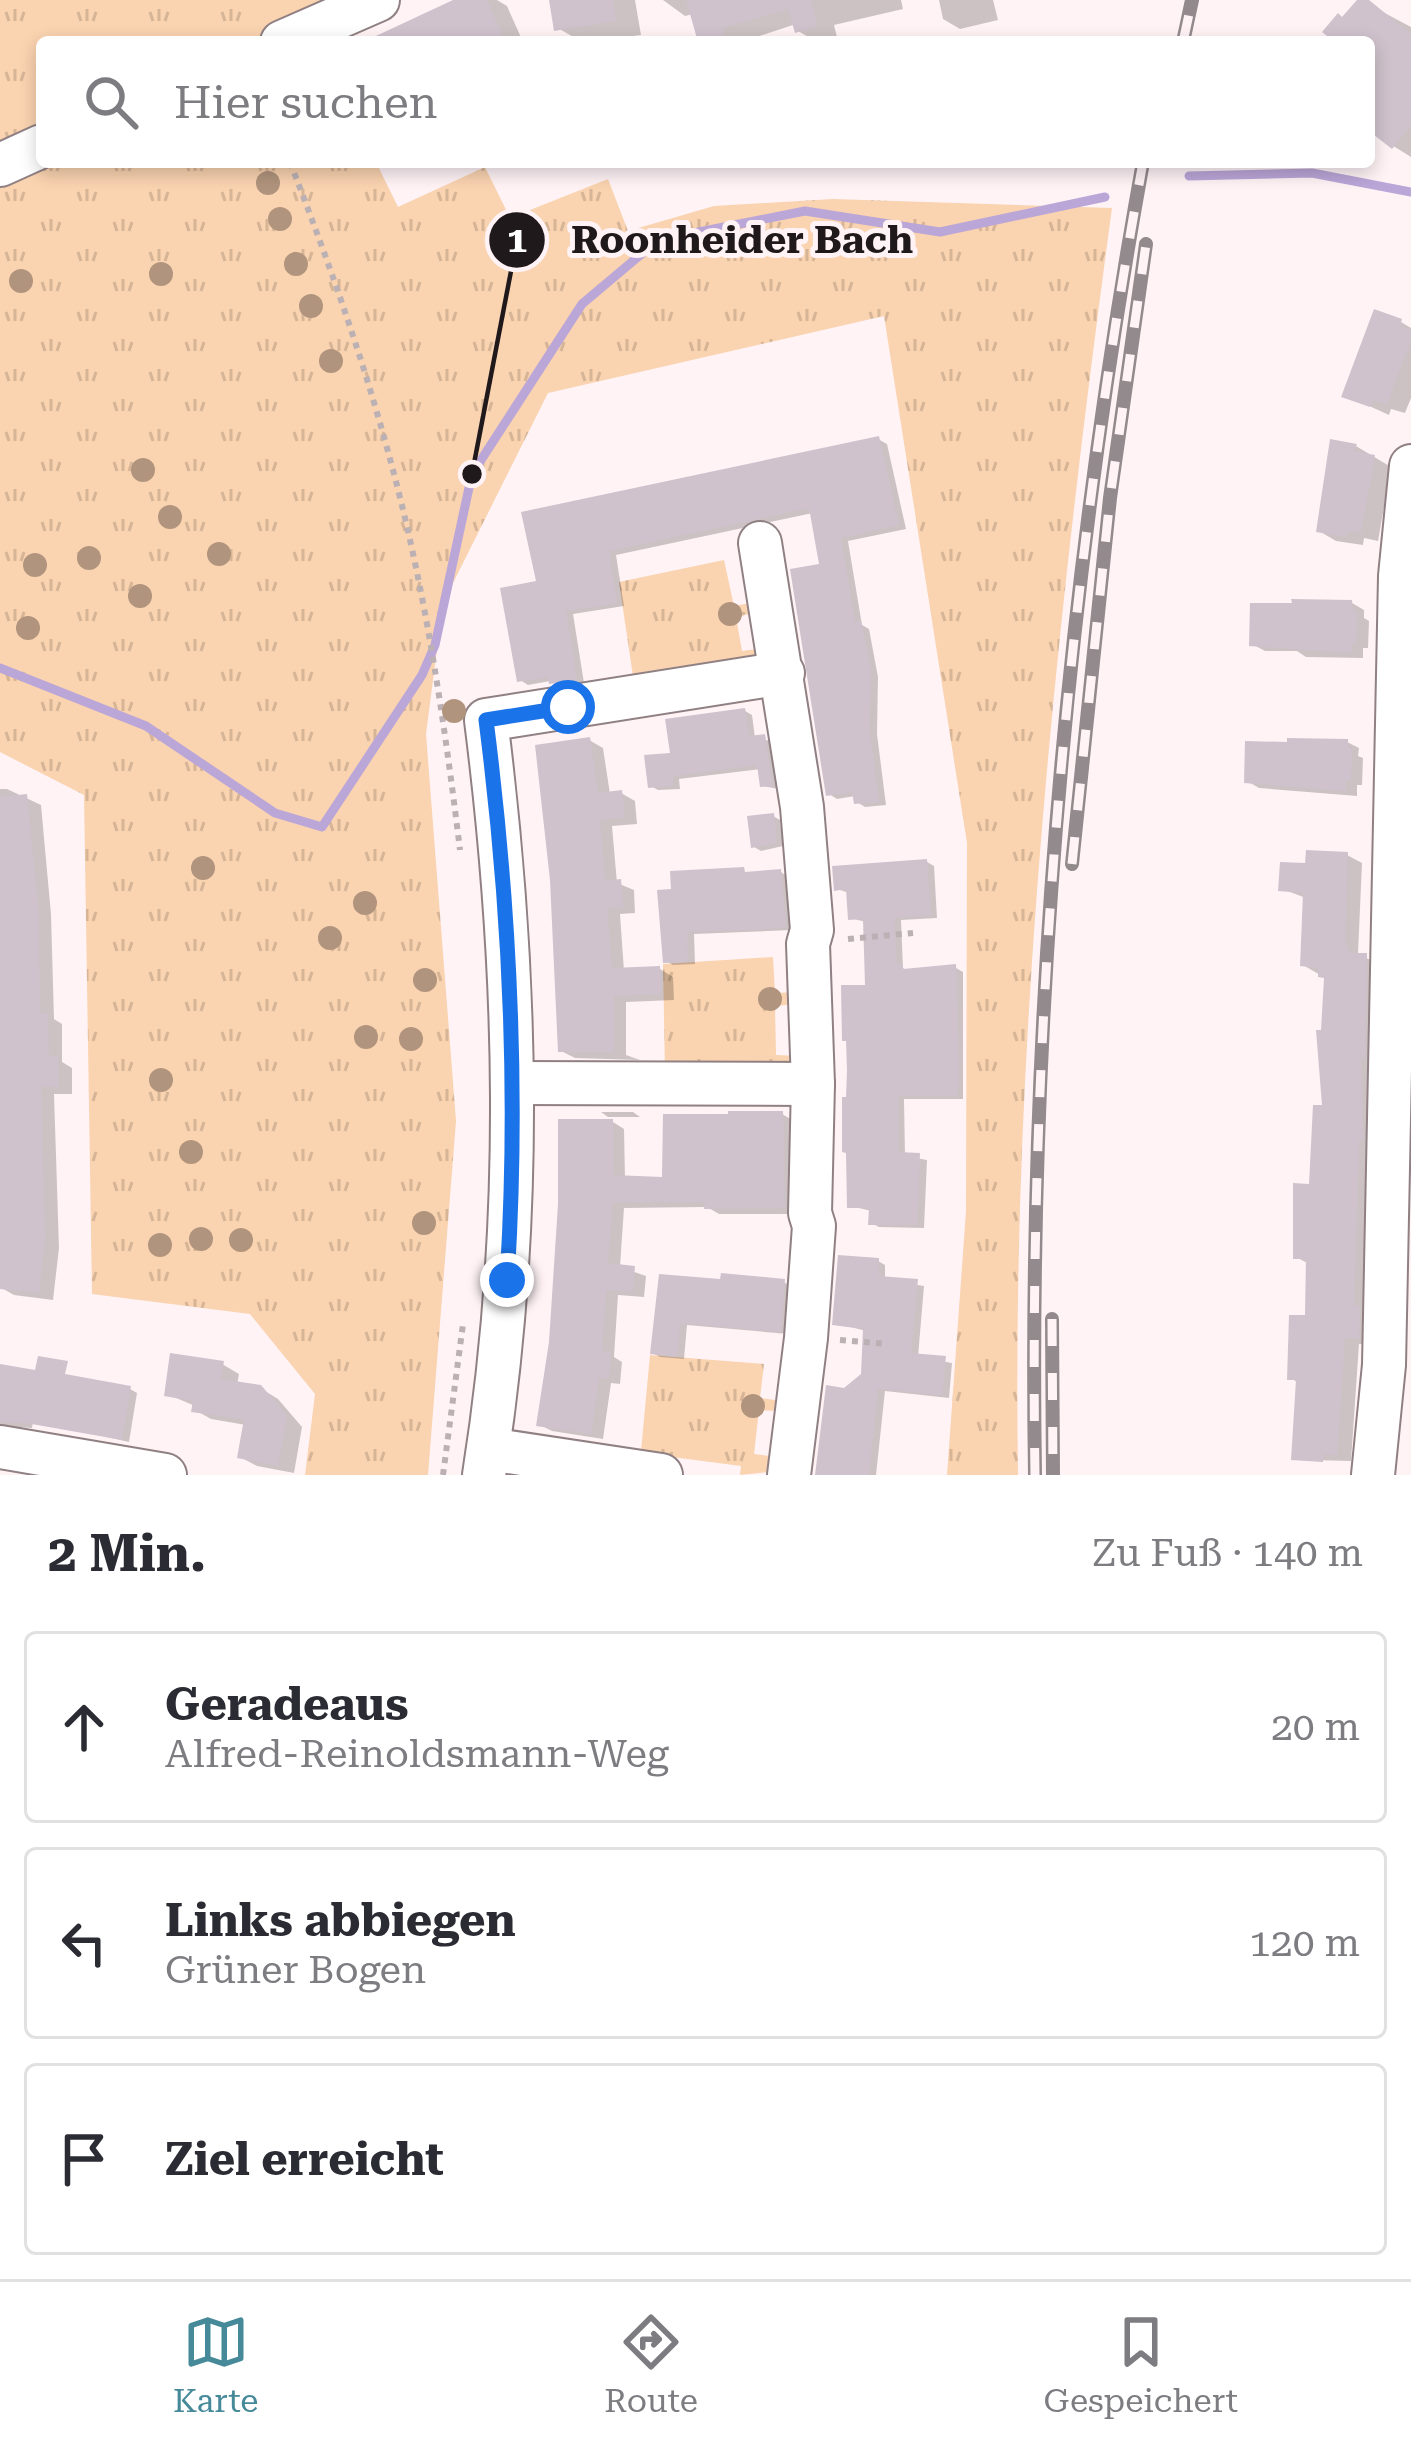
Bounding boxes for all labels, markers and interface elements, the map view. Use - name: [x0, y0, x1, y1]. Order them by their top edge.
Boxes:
- search box: [36, 36, 1375, 168]
- icon: search: [78, 69, 144, 135]
- text: Hier suchen: [174, 76, 438, 129]
- callout: Roonheider Bach: [487, 202, 937, 277]
- text: Roonheider Bach: [571, 217, 913, 263]
- text: 1: [507, 219, 527, 261]
- route start: [541, 680, 595, 734]
- route end: [480, 1253, 534, 1307]
- text: 2 Min.: [48, 1524, 206, 1583]
- text: Zu Fuß · 140 m: [1092, 1530, 1363, 1576]
- text: Geradeaus: [165, 1678, 408, 1731]
- icon: ahead: [51, 1694, 117, 1760]
- text: 20 m: [1271, 1704, 1360, 1750]
- text: Alfred-Reinoldsmann-Weg: [165, 1731, 669, 1777]
- text: Links abbiegen: [165, 1894, 516, 1947]
- icon: left: [51, 1910, 117, 1976]
- text: 120 m: [1249, 1920, 1360, 1966]
- text: Grüner Bogen: [165, 1947, 426, 1993]
- icon: arrive: [51, 2126, 117, 2192]
- text: Ziel erreicht: [165, 2133, 444, 2186]
- tab: Karte: [173, 2309, 259, 2420]
- tab: Route: [604, 2309, 698, 2420]
- tab: Gespeichert: [1044, 2309, 1238, 2420]

